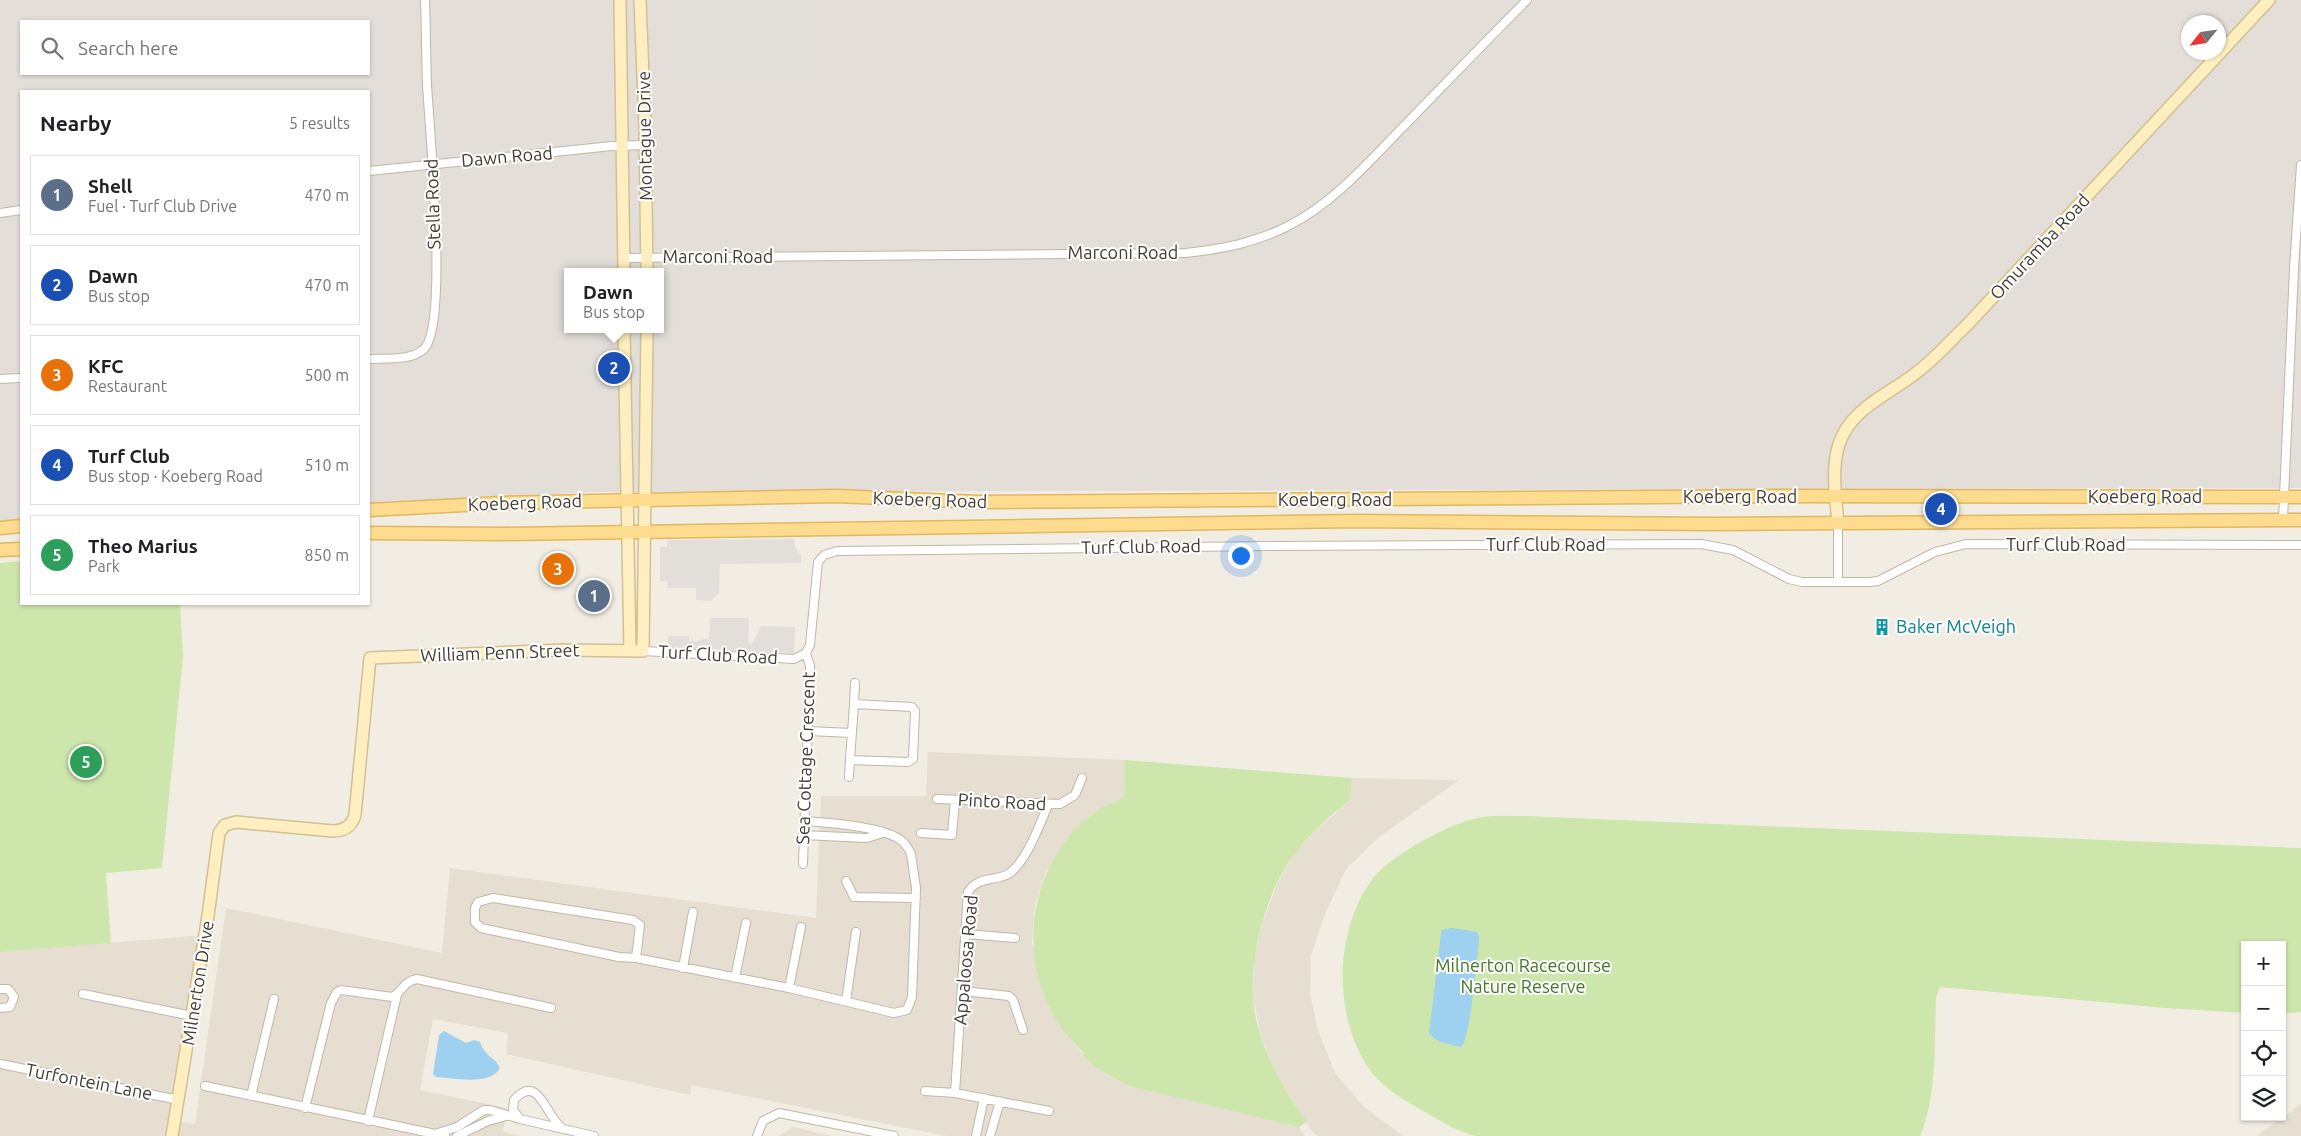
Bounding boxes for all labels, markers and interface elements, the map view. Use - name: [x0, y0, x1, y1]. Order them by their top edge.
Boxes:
- north arrow: [2181, 15, 2226, 60]
- search box: [20, 20, 370, 75]
- icon: search: [38, 34, 66, 62]
- text: Search here: [78, 37, 178, 59]
- street label: Montague Drive: [633, 71, 655, 201]
- text: Nearby: [40, 111, 111, 135]
- text: 5 results: [289, 114, 350, 132]
- street label: Dawn Road: [460, 142, 554, 170]
- street label: Stella Road: [420, 158, 444, 250]
- text: Shell: [88, 175, 132, 197]
- text: 1: [52, 186, 62, 204]
- text: 470 m: [304, 186, 349, 204]
- street label: Omuramba Road: [1985, 189, 2093, 303]
- text: Fuel · Turf Club Drive: [88, 197, 237, 215]
- street label: Marconi Road: [1068, 242, 1178, 262]
- street label: Marconi Road: [663, 246, 773, 266]
- text: Dawn: [88, 265, 138, 287]
- popup: [564, 268, 664, 333]
- text: 2: [52, 276, 62, 294]
- text: 470 m: [304, 276, 349, 294]
- text: Dawn: [583, 281, 633, 303]
- text: Bus stop: [88, 287, 150, 305]
- text: Bus stop: [583, 303, 645, 321]
- pin: 2: [598, 349, 630, 387]
- text: KFC: [88, 355, 123, 377]
- text: 3: [52, 366, 62, 384]
- text: 500 m: [304, 366, 349, 384]
- text: Restaurant: [88, 377, 167, 395]
- text: Turf Club: [88, 445, 170, 467]
- text: 4: [52, 456, 62, 474]
- text: 510 m: [304, 456, 349, 474]
- text: Bus stop · Koeberg Road: [88, 467, 263, 485]
- street label: Koeberg Road: [1683, 486, 1797, 506]
- street label: Koeberg Road: [2088, 486, 2202, 506]
- street label: Koeberg Road: [873, 487, 988, 511]
- street label: Koeberg Road: [1278, 489, 1392, 509]
- street label: Koeberg Road: [467, 490, 582, 514]
- pin: 4: [1925, 490, 1957, 528]
- street label: Turf Club Road: [1486, 534, 1606, 554]
- street label: Turf Club Road: [2006, 534, 2126, 554]
- text: Theo Marius: [88, 535, 198, 557]
- street label: Turf Club Road: [1081, 535, 1201, 557]
- your location: [1228, 543, 1254, 569]
- text: 5: [52, 546, 62, 564]
- text: 850 m: [304, 546, 349, 564]
- pin: 3: [542, 550, 574, 588]
- text: Park: [88, 557, 120, 575]
- pin: 1: [578, 577, 610, 615]
- place label: Baker McVeigh: [1896, 616, 2016, 636]
- building icon: Baker McVeigh: [1872, 617, 1892, 637]
- street label: William Penn Street: [420, 639, 580, 665]
- street label: Turf Club Road: [658, 641, 778, 667]
- street label: Sea Cottage Crescent: [792, 671, 818, 845]
- pin: 5: [70, 743, 102, 781]
- street label: Pinto Road: [957, 789, 1047, 813]
- street label: Appaloosa Road: [949, 894, 981, 1026]
- street label: Milnerton Drive: [177, 919, 217, 1047]
- map controls: [2241, 941, 2286, 1121]
- button: +: [2241, 941, 2286, 986]
- park label: Milnerton Racecourse Nature Reserve: [1435, 955, 1611, 996]
- button: −: [2241, 986, 2286, 1031]
- button: locate: [2241, 1031, 2286, 1076]
- street label: Turfontein Lane: [24, 1059, 154, 1103]
- button: layers: [2241, 1076, 2286, 1121]

